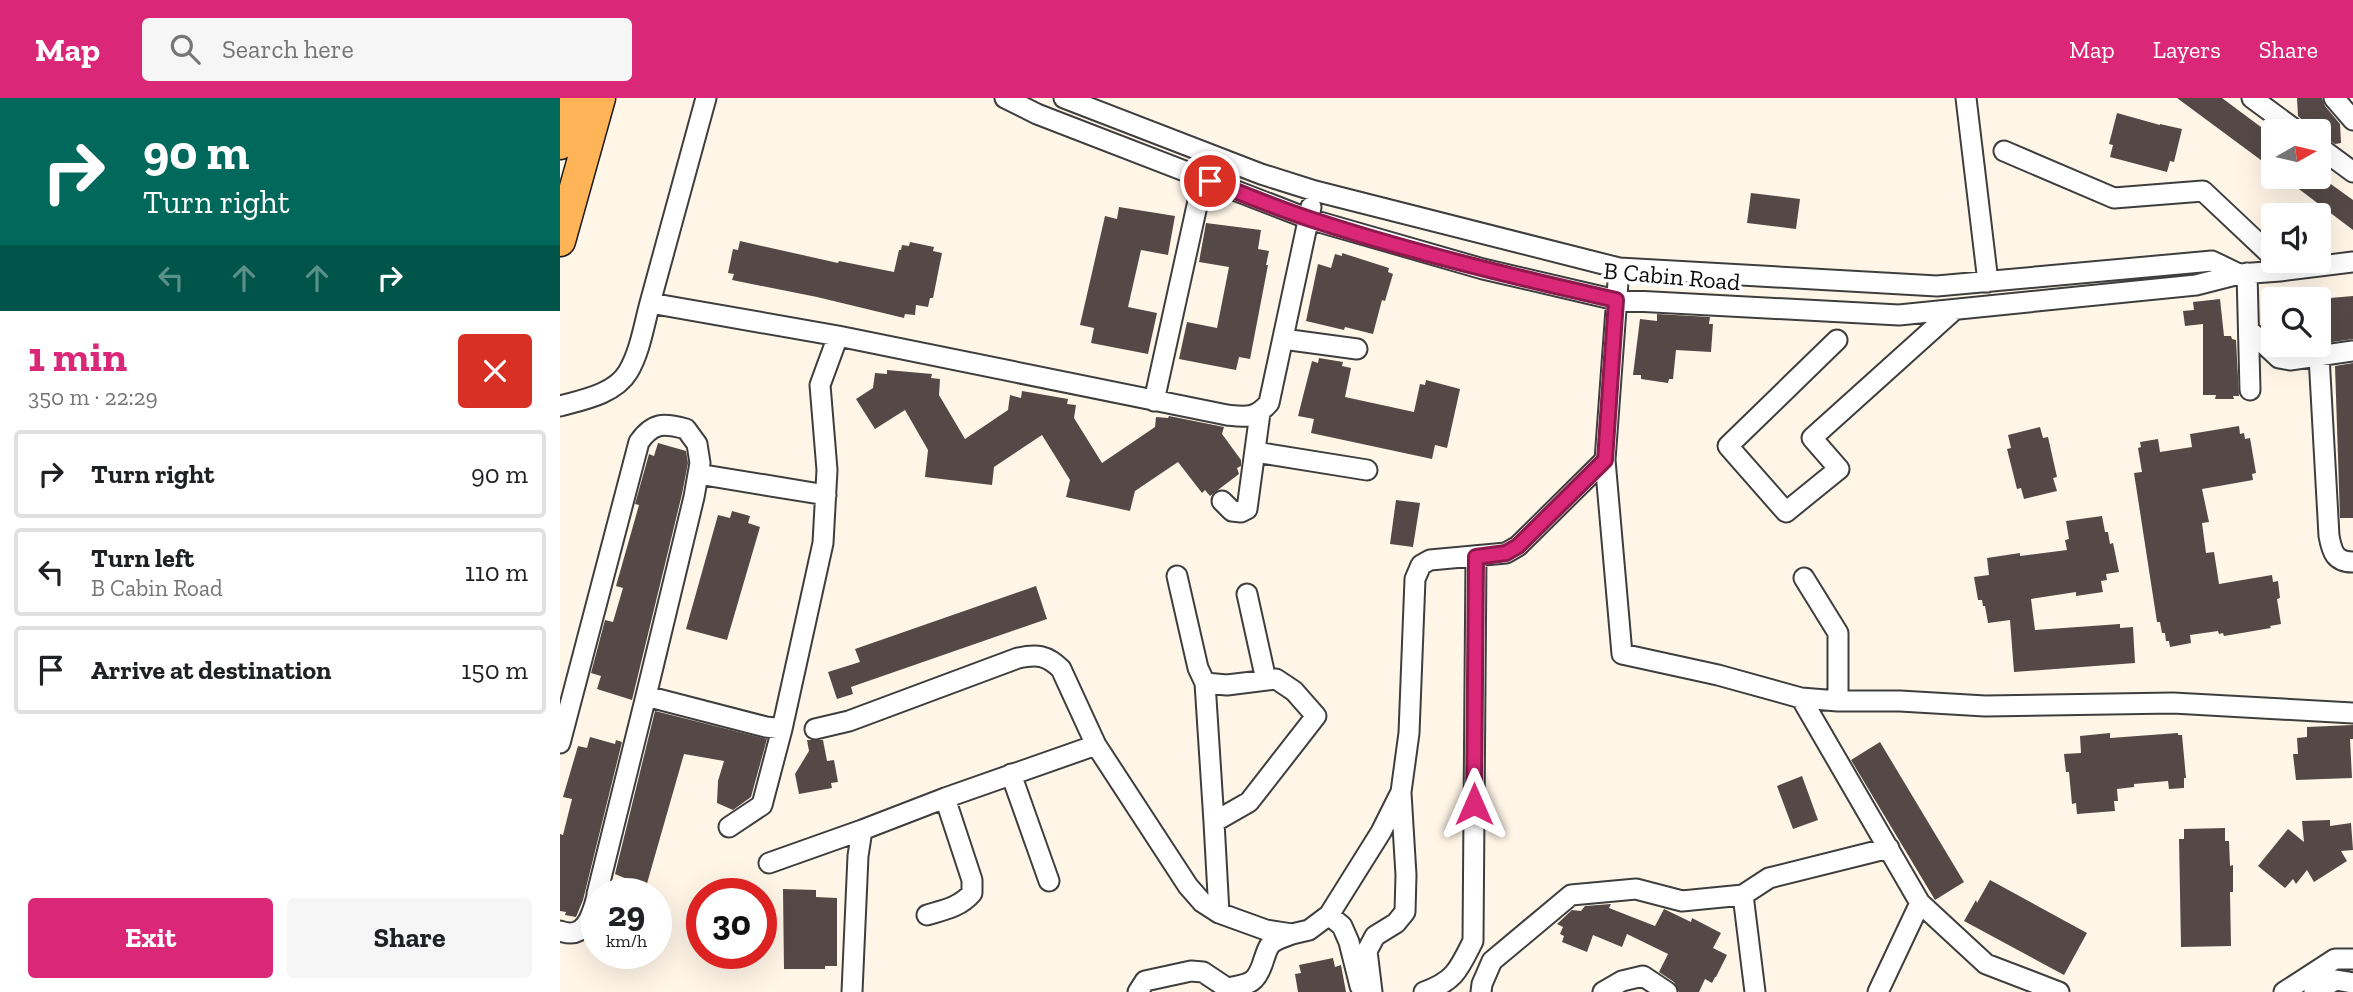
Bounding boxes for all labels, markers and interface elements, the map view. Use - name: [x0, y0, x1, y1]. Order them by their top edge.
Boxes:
- search box: [142, 18, 632, 81]
- text: Map: [35, 30, 100, 69]
- icon: search: [166, 30, 204, 68]
- text: Search here: [222, 33, 354, 65]
- text: Map: [2069, 35, 2115, 64]
- text: Layers: [2153, 35, 2221, 64]
- text: Share: [2259, 35, 2318, 64]
- north arrow: [2261, 119, 2331, 189]
- map controls: [2261, 119, 2331, 357]
- text: 90 m: [143, 123, 250, 182]
- icon: right: [28, 126, 119, 217]
- pin: [1180, 151, 1240, 211]
- icon: arrive: [1191, 162, 1229, 200]
- text: Turn right: [143, 183, 290, 221]
- button: sound: [2261, 203, 2331, 273]
- street label: B Cabin Road: [1602, 256, 1742, 296]
- icon: left: [152, 259, 190, 297]
- icon: ahead: [225, 259, 263, 297]
- icon: ahead: [298, 259, 336, 297]
- icon: right: [371, 259, 409, 297]
- button: search: [2261, 287, 2331, 357]
- text: 1 min: [28, 331, 127, 382]
- button: close: [458, 334, 532, 408]
- text: 350 m · 22:29: [28, 383, 158, 411]
- icon: right: [32, 455, 70, 493]
- text: Turn right: [91, 458, 214, 490]
- text: 90 m: [471, 458, 528, 490]
- text: Turn left: [91, 542, 194, 574]
- icon: left: [32, 553, 70, 591]
- text: 110 m: [465, 556, 528, 588]
- text: B Cabin Road: [91, 574, 223, 602]
- icon: arrive: [32, 651, 70, 689]
- text: Arrive at destination: [91, 654, 331, 686]
- text: 150 m: [461, 654, 528, 686]
- position arrow: [1437, 767, 1511, 841]
- speed limit sign: 30: [686, 878, 777, 969]
- text: 29: [608, 893, 645, 935]
- button: Exit: [28, 898, 273, 978]
- button: Share: [287, 898, 532, 978]
- text: km/h: [606, 930, 647, 952]

